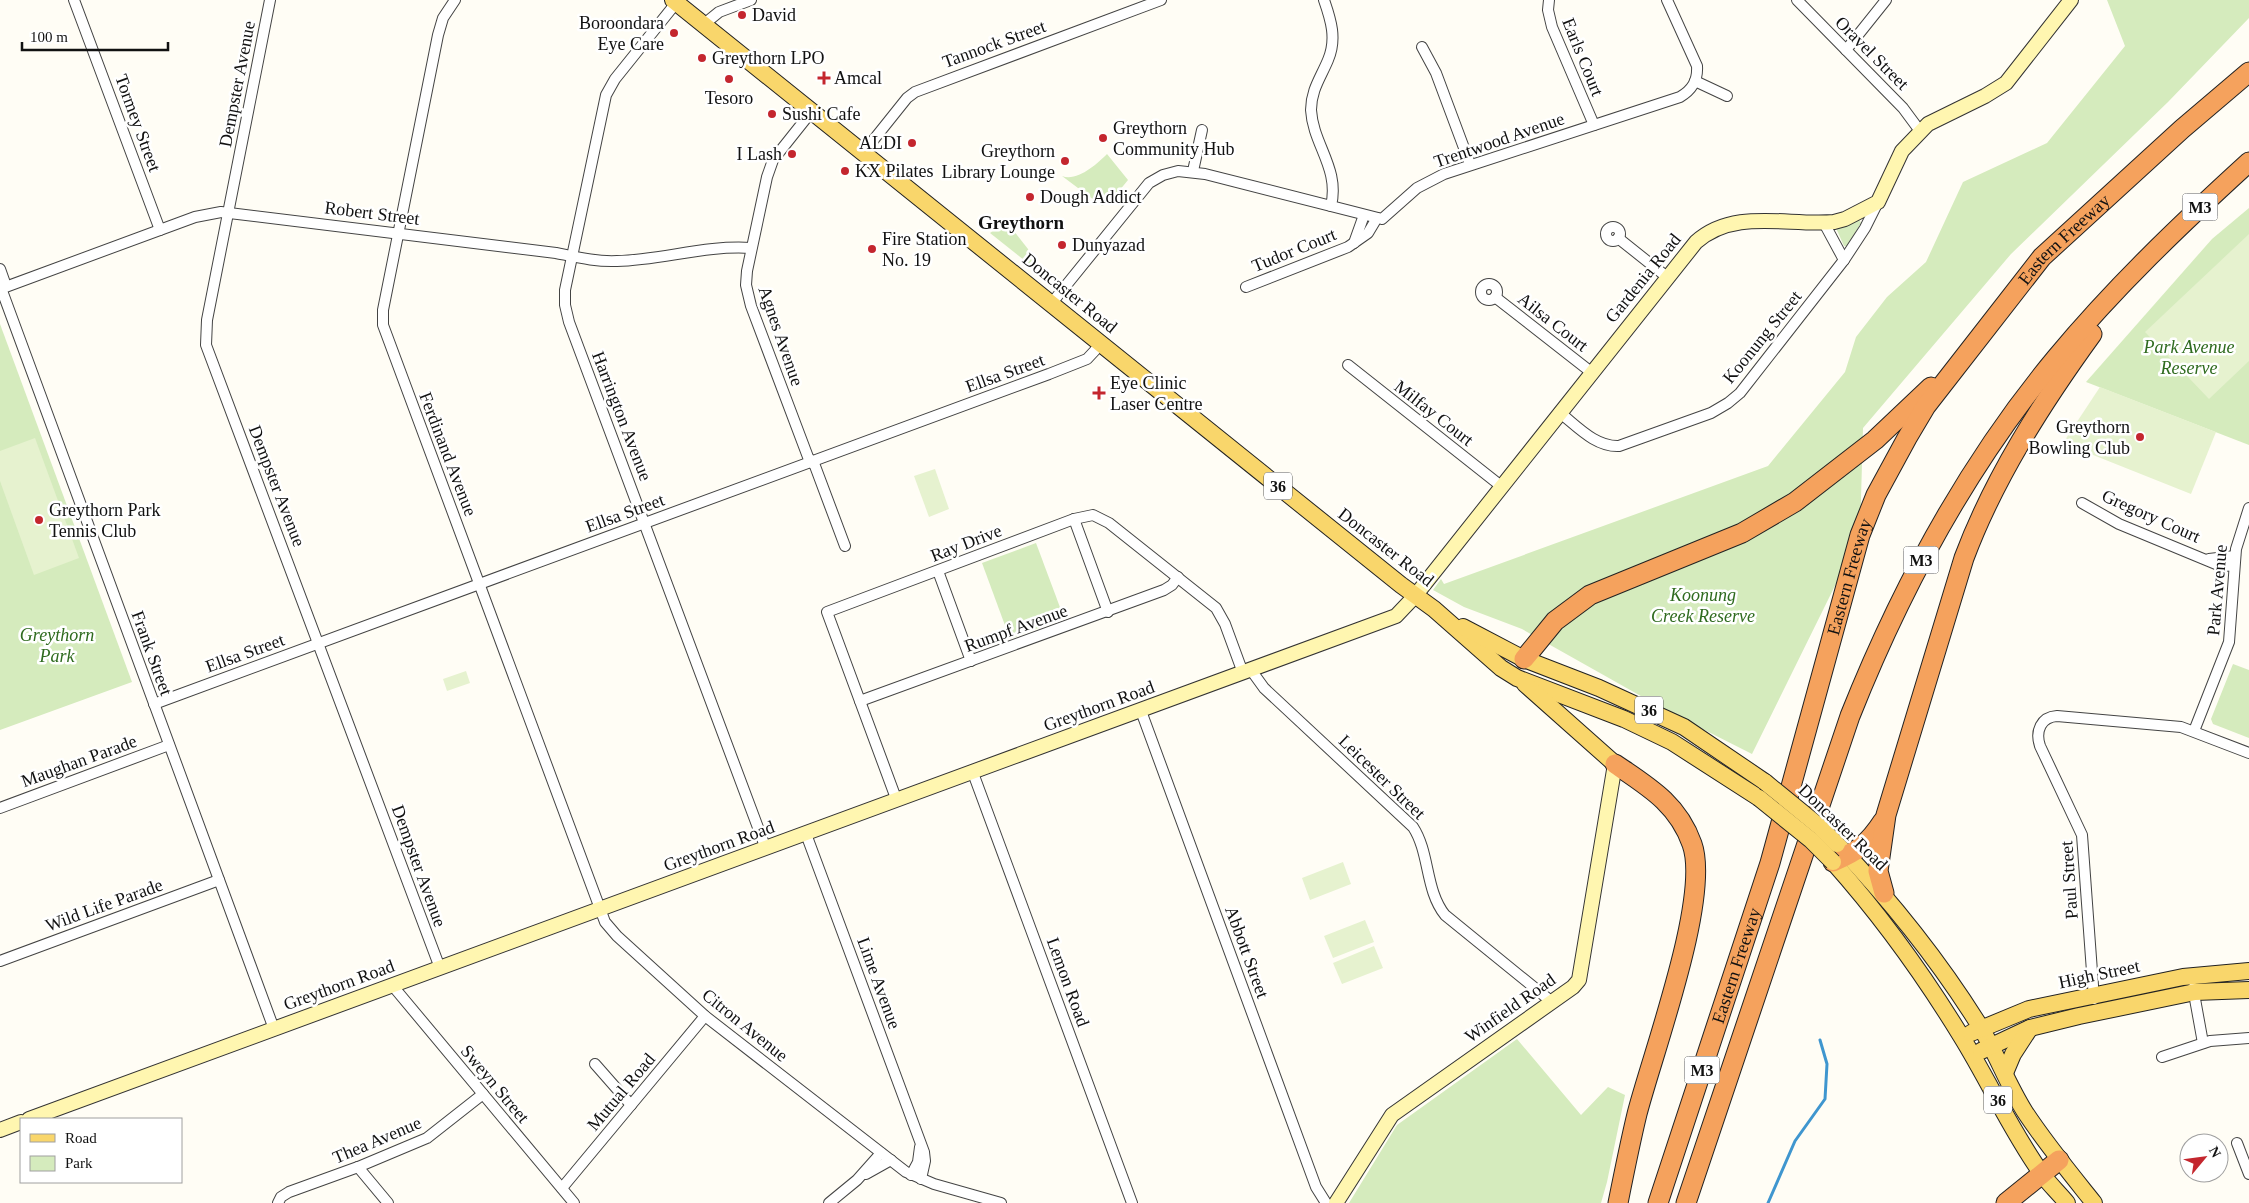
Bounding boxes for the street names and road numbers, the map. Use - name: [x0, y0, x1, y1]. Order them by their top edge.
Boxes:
- street label: Oravel Street: [1831, 12, 1913, 94]
- street label: Earls Court: [1558, 15, 1608, 99]
- street label: Tannock Street: [940, 16, 1048, 72]
- street label: Dempster Avenue: [215, 19, 259, 149]
- street label: Tormey Street: [111, 72, 165, 174]
- street label: Trentwood Avenue: [1431, 108, 1567, 172]
- street label: Eastern Freeway: [2014, 190, 2114, 289]
- road number: M3: [2182, 193, 2218, 220]
- street label: Robert Street: [323, 197, 421, 229]
- street label: Tudor Court: [1249, 224, 1339, 276]
- street label: Gardenia Road: [1601, 230, 1685, 326]
- street label: Doncaster Road: [1019, 249, 1121, 337]
- street label: Agnes Avenue: [755, 284, 807, 388]
- street label: Koonung Street: [1719, 287, 1805, 387]
- street label: Ailsa Court: [1514, 288, 1592, 356]
- street label: Harrington Avenue: [588, 348, 656, 484]
- street label: Ellsa Street: [963, 349, 1047, 397]
- street label: Milfay Court: [1391, 376, 1477, 450]
- street label: Ferdinand Avenue: [415, 389, 481, 519]
- street label: Dempster Avenue: [245, 423, 309, 549]
- road number: 36: [1264, 472, 1292, 500]
- street label: Gregory Court: [2099, 485, 2203, 547]
- street label: Ellsa Street: [583, 489, 667, 537]
- street label: Doncaster Road: [1334, 504, 1438, 590]
- street label: Eastern Freeway: [1823, 515, 1876, 637]
- street label: Ray Drive: [928, 520, 1004, 566]
- street label: Park Avenue: [2203, 544, 2231, 636]
- road number: M3: [1904, 546, 1938, 574]
- street label: Rumpf Avenue: [962, 600, 1070, 656]
- street label: Frank Street: [127, 608, 177, 698]
- street label: Ellsa Street: [203, 629, 287, 677]
- street label: Greythorn Road: [1041, 677, 1157, 735]
- road number: 36: [1635, 696, 1663, 724]
- street label: Maughan Parade: [19, 731, 139, 791]
- street label: Leicester Street: [1335, 731, 1429, 823]
- street label: Doncaster Road: [1795, 780, 1891, 874]
- street label: Dempster Avenue: [388, 802, 450, 930]
- street label: Greythorn Road: [661, 817, 777, 875]
- street label: Paul Street: [2056, 840, 2082, 920]
- street label: Wild Life Parade: [43, 875, 165, 935]
- street label: Abbott Street: [1221, 903, 1273, 1001]
- street label: Eastern Freeway: [1708, 905, 1765, 1026]
- street label: Lime Avenue: [853, 934, 905, 1032]
- street label: Lemon Road: [1043, 935, 1093, 1029]
- street label: Greythorn Road: [281, 956, 397, 1014]
- street label: High Street: [2057, 956, 2141, 992]
- street label: Winfield Road: [1461, 969, 1559, 1047]
- street label: Citron Avenue: [698, 984, 792, 1066]
- street label: Sweyn Street: [457, 1041, 533, 1127]
- street label: Mutual Road: [583, 1049, 659, 1135]
- road number: M3: [1684, 1056, 1720, 1084]
- road number: 36: [1984, 1086, 2012, 1114]
- street label: Thea Avenue: [330, 1112, 424, 1168]

